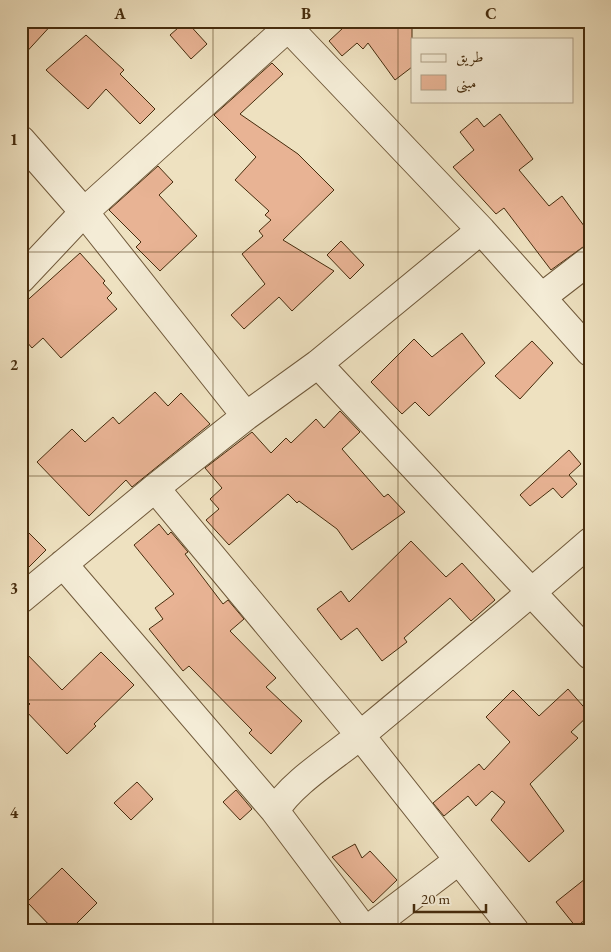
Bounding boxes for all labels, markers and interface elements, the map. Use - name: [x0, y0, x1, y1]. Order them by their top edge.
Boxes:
- text: A: [113, 3, 126, 24]
- text: B: [301, 3, 311, 24]
- text: C: [485, 3, 497, 24]
- legend: [411, 38, 574, 102]
- text: طريق: [456, 47, 483, 67]
- text: مبنى: [456, 73, 476, 94]
- text: 1: [10, 129, 18, 150]
- text: 2: [10, 354, 19, 375]
- text: 3: [10, 578, 18, 599]
- text: 4: [10, 802, 19, 823]
- scale bar: [414, 882, 486, 914]
- text: 20 m: [421, 889, 450, 908]

